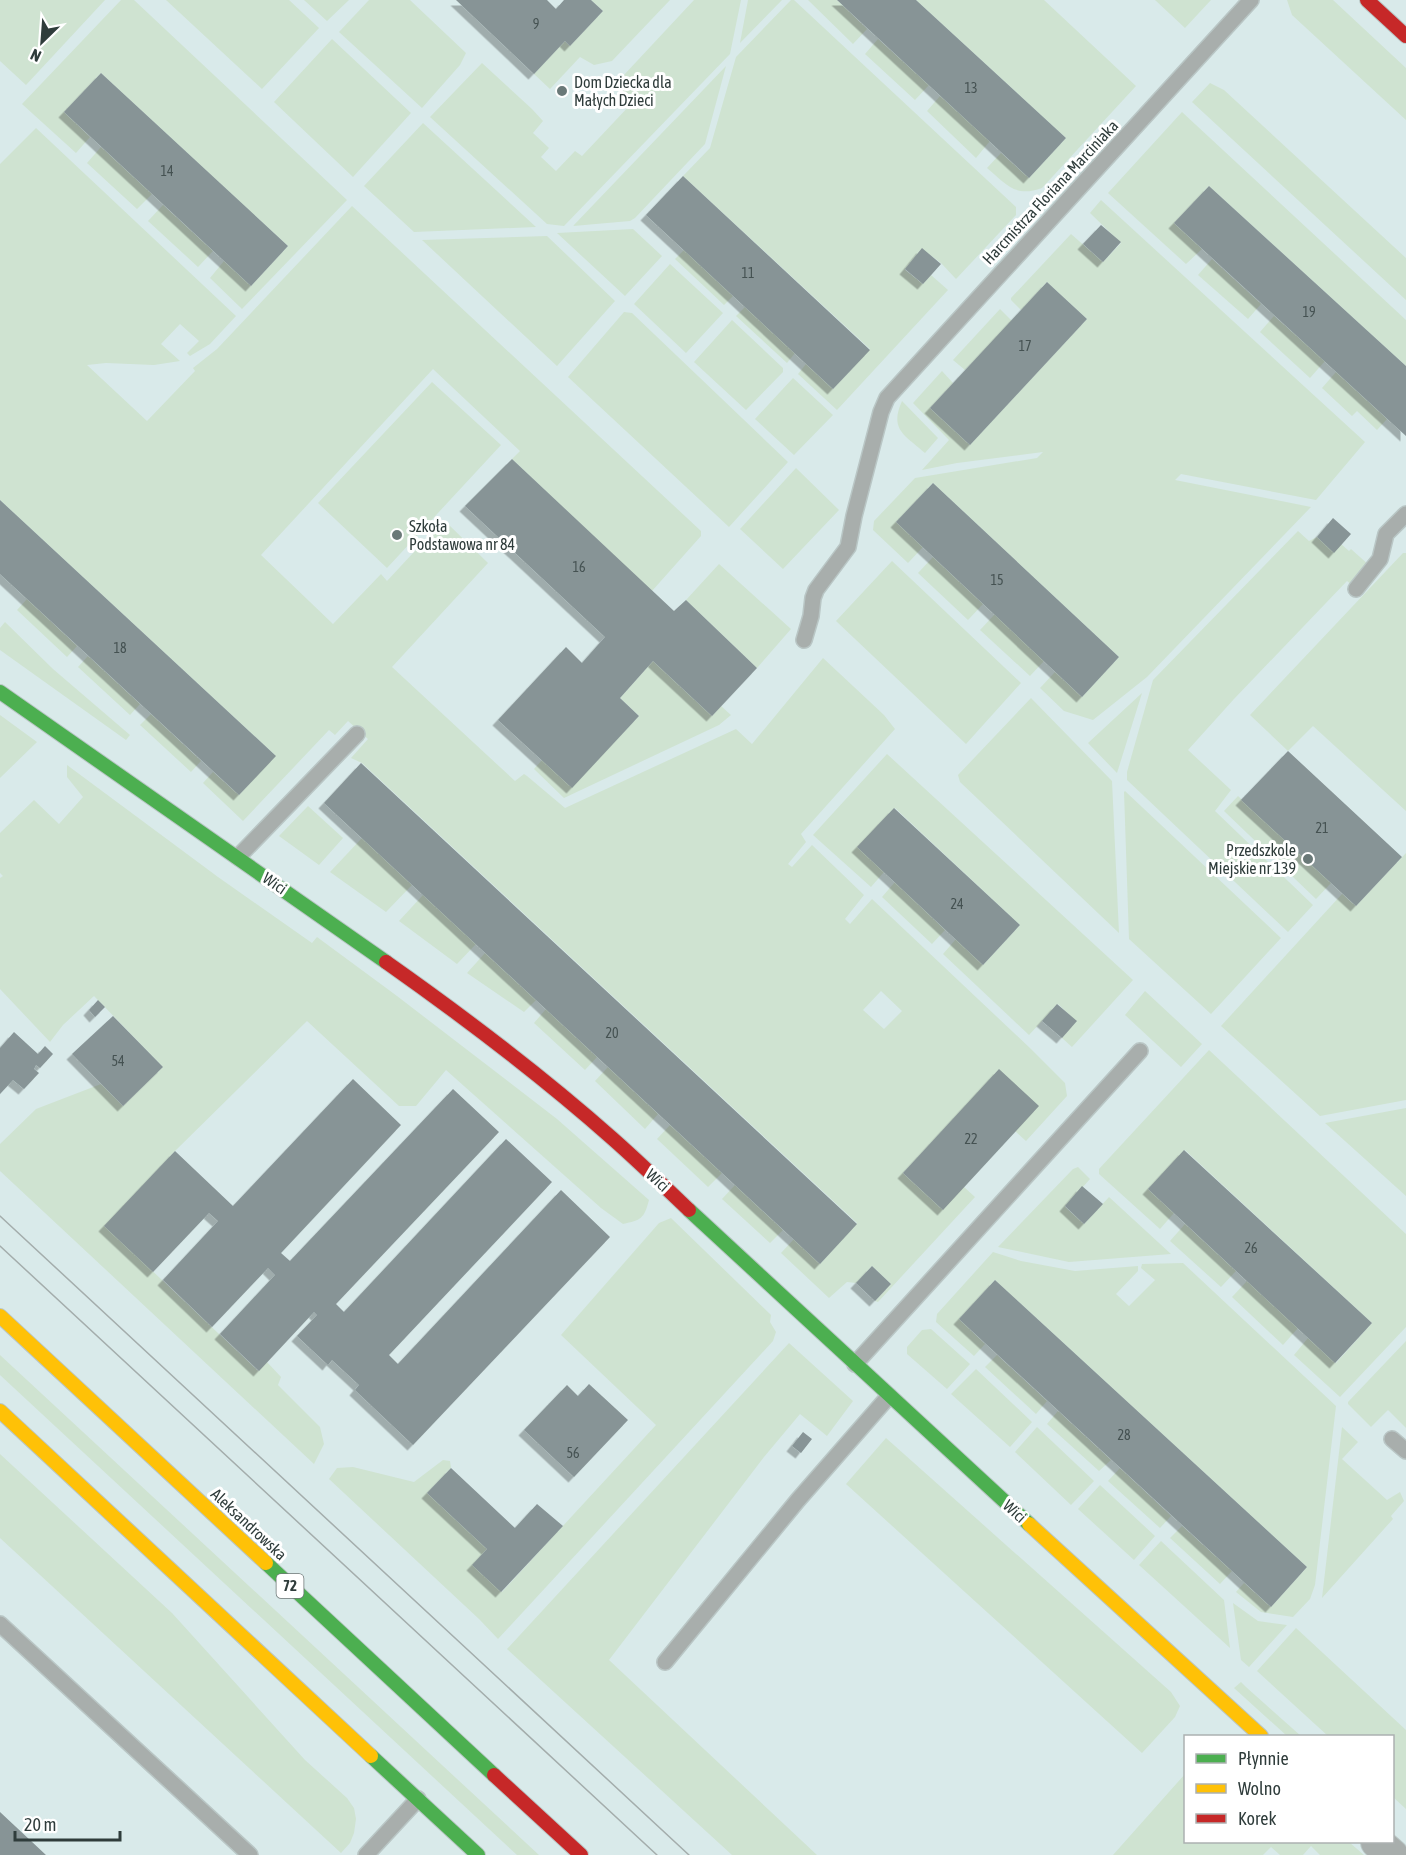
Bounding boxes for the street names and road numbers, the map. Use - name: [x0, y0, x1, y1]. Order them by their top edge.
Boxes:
- street label: Harcmistrza Floriana Marciniaka: [979, 116, 1121, 268]
- street label: Wici: [260, 868, 290, 898]
- street label: Wici: [643, 1165, 673, 1195]
- street label: Aleksandrowska: [208, 1485, 290, 1563]
- street label: Wici: [1000, 1496, 1030, 1526]
- road number: 72: [276, 1574, 304, 1598]

